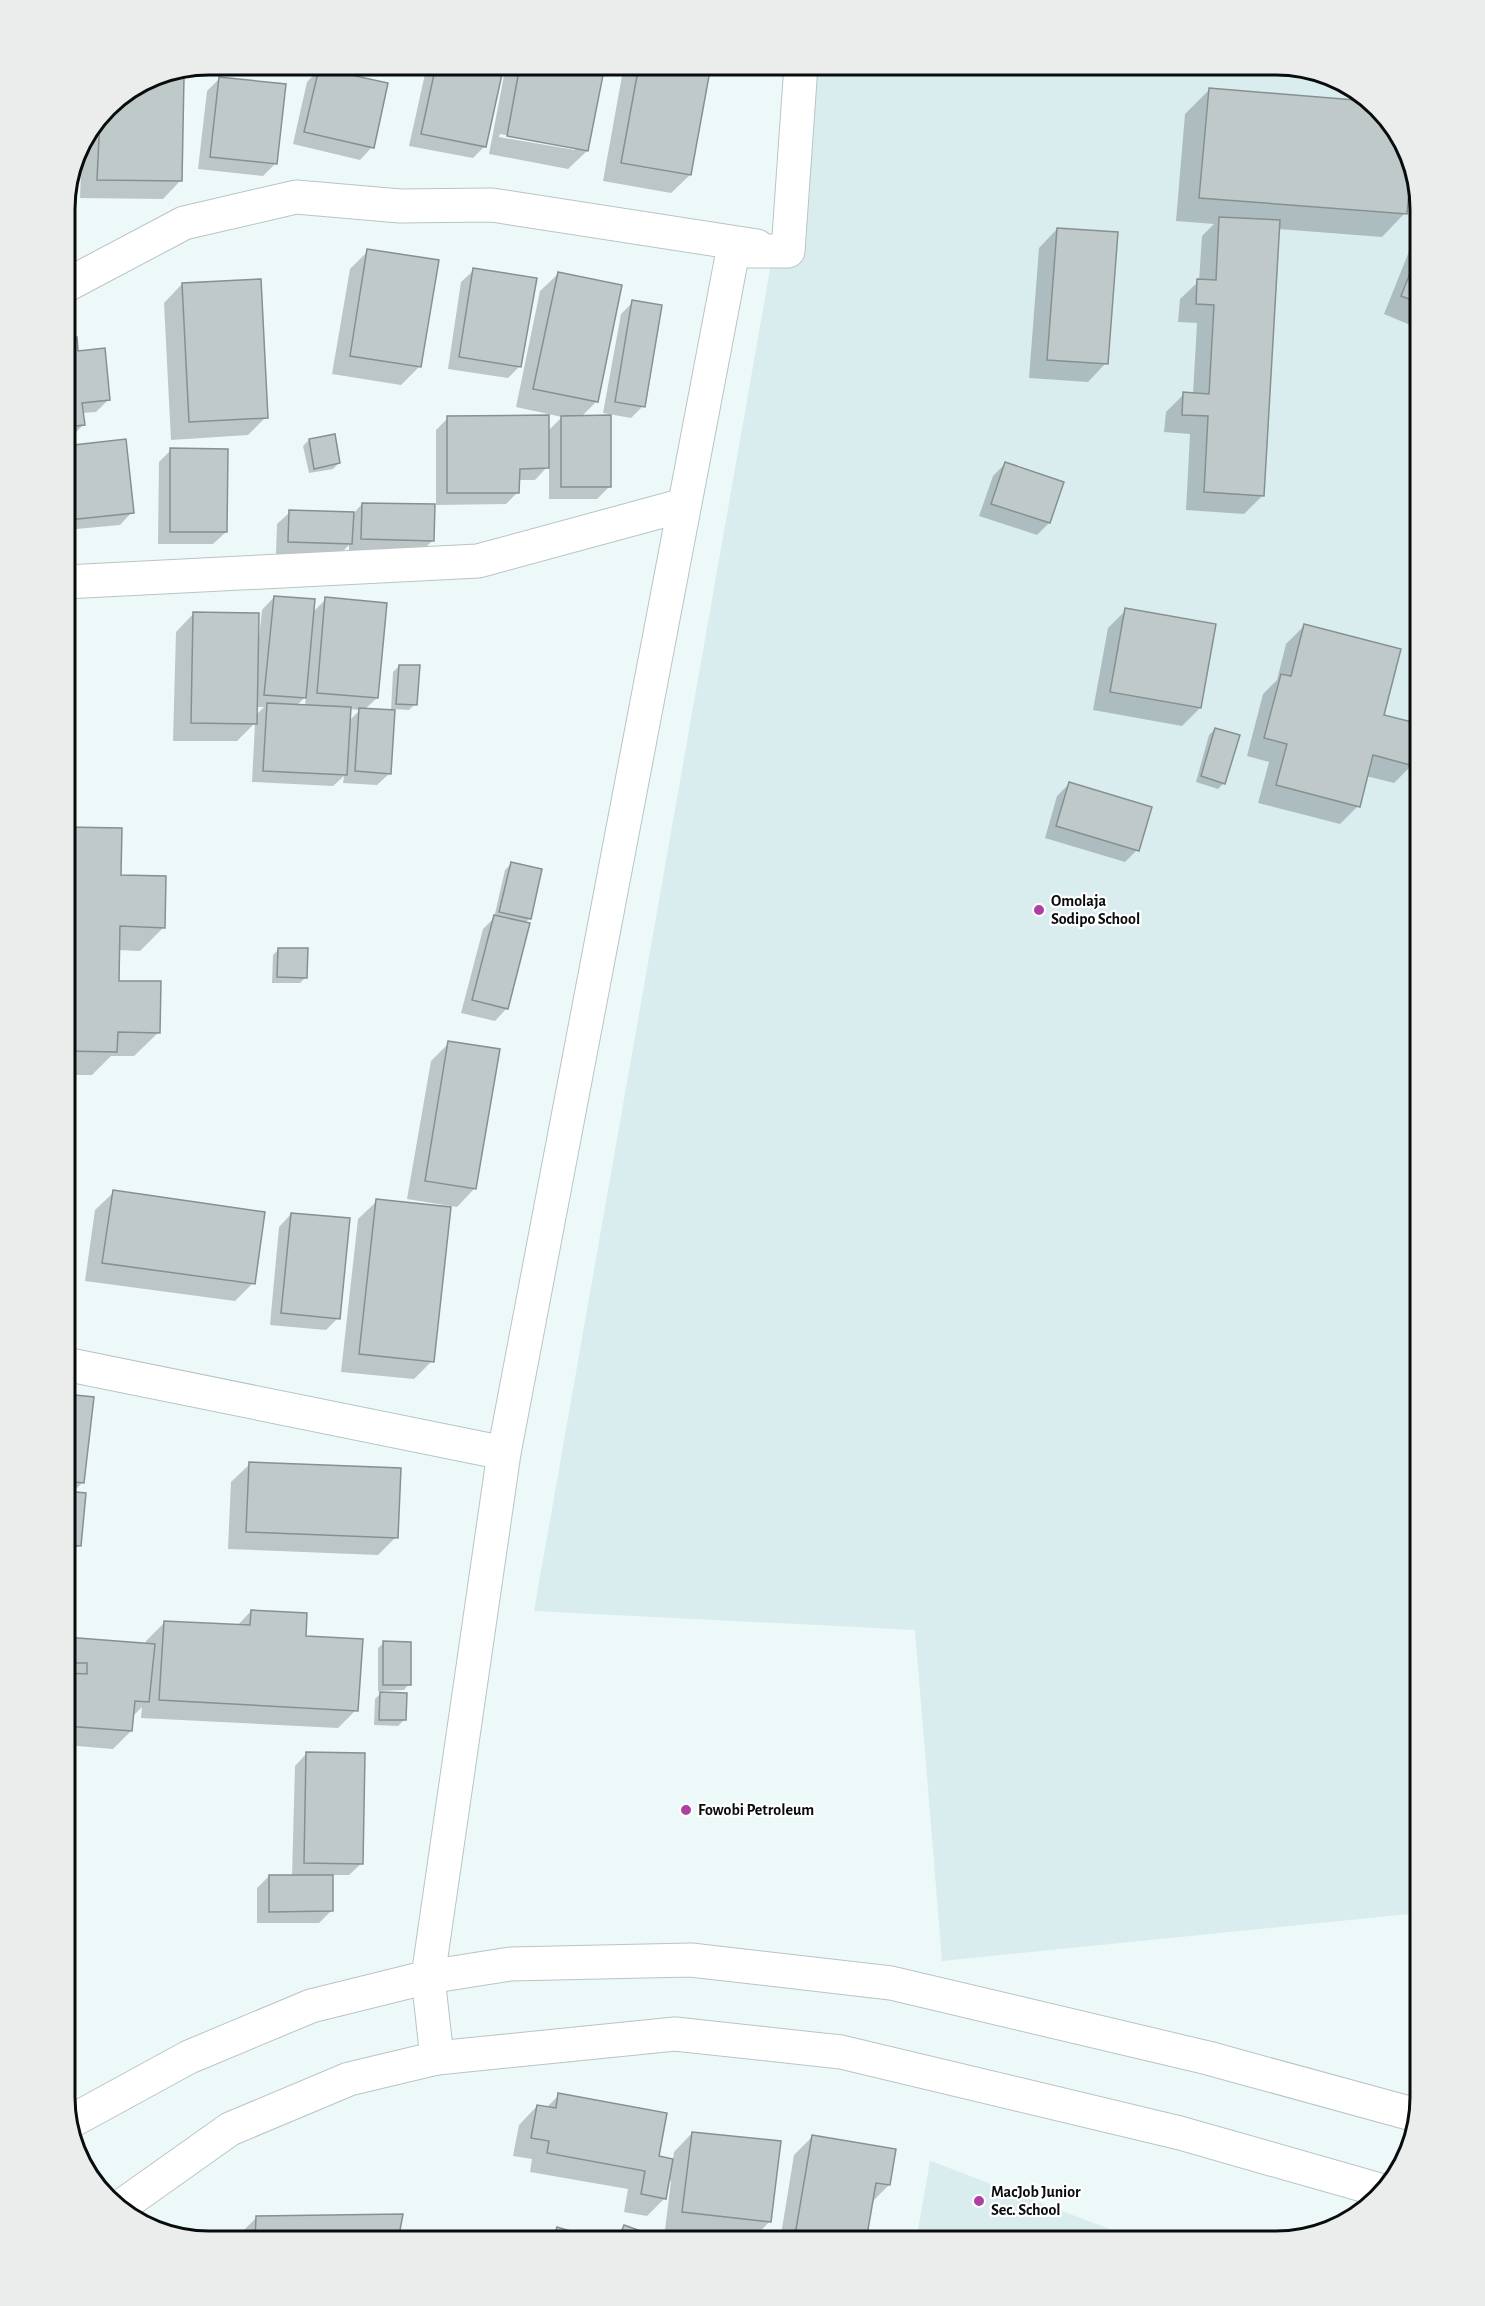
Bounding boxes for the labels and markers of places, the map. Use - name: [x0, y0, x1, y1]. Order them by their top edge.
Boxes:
- place label: Omolaja Sodipo School: [1051, 893, 1140, 927]
- marker: Omolaja Sodipo School: [1032, 903, 1046, 917]
- place label: Fowobi Petroleum: [698, 1802, 814, 1818]
- marker: Fowobi Petroleum: [679, 1803, 693, 1817]
- place label: MacJob Junior Sec. School: [991, 2184, 1081, 2218]
- marker: MacJob Junior Sec. School: [972, 2194, 986, 2208]

